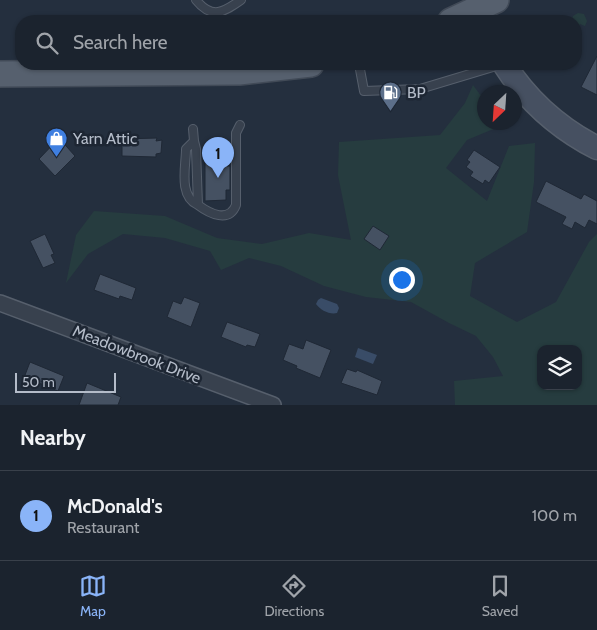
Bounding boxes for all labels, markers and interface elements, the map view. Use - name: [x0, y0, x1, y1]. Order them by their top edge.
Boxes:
- search box: [15, 15, 582, 70]
- icon: search: [33, 29, 61, 57]
- text: Search here: [73, 31, 167, 54]
- fuel station icon: BP: [379, 80, 403, 111]
- place label: BP: [407, 83, 426, 102]
- north arrow: [477, 85, 522, 130]
- shop icon: Yarn Attic: [45, 126, 69, 157]
- place label: Yarn Attic: [72, 129, 137, 148]
- pin: 1: [202, 137, 234, 178]
- your location: [389, 267, 415, 293]
- street label: Meadowbrook Drive: [70, 321, 204, 388]
- map controls: [537, 345, 582, 390]
- button: layers: [537, 345, 582, 390]
- scale bar: [15, 370, 116, 393]
- text: 50 m: [22, 373, 55, 391]
- text: Nearby: [20, 425, 86, 450]
- text: McDonald's: [67, 495, 163, 518]
- text: 1: [33, 506, 39, 525]
- text: 100 m: [532, 506, 577, 525]
- text: Restaurant: [67, 518, 139, 537]
- tab: Map: [79, 572, 107, 620]
- tab: Directions: [264, 572, 324, 620]
- tab: Saved: [482, 572, 518, 620]

